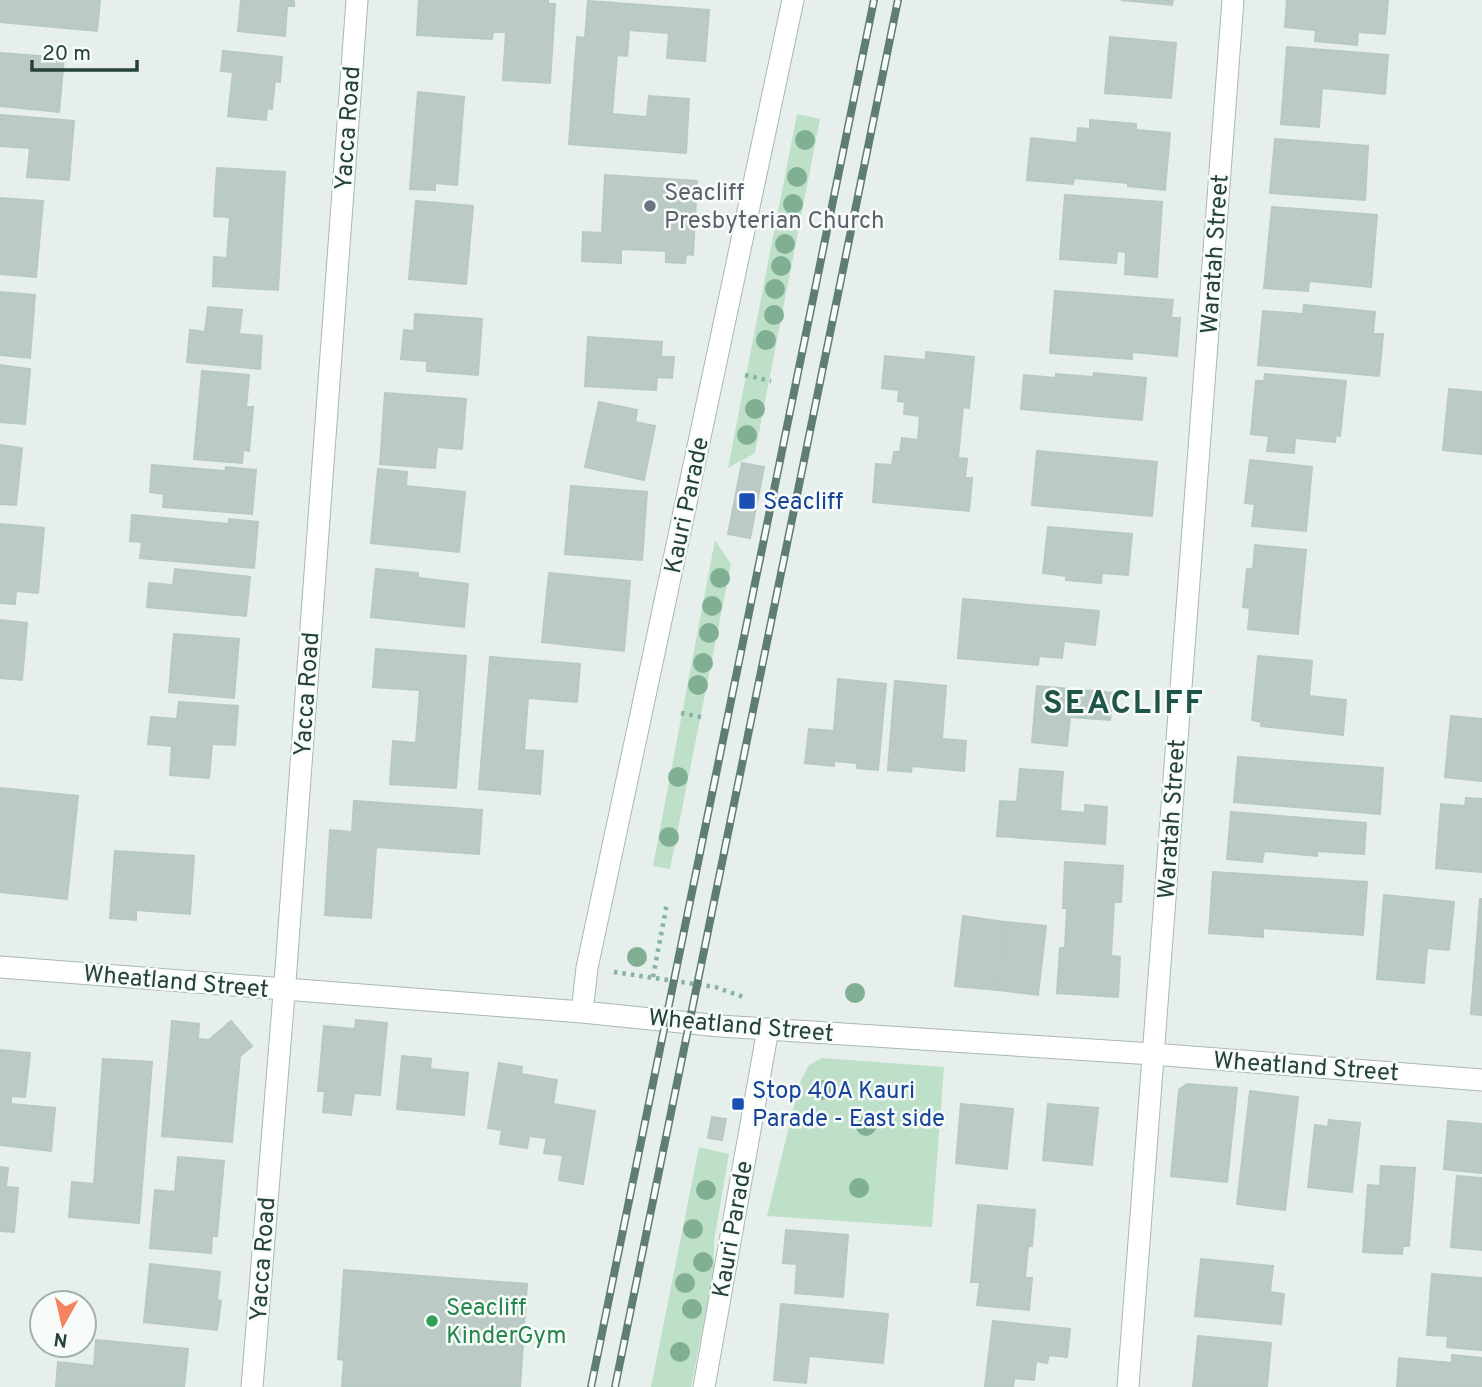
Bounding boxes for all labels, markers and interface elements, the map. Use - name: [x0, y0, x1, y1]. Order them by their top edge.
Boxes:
- scale bar: [32, 28, 136, 72]
- text: 20 m: [42, 41, 91, 68]
- street label: Yacca Road: [330, 65, 368, 191]
- street label: Waratah Street: [1195, 173, 1237, 335]
- place label: Seacliff Presbyterian Church: [664, 179, 884, 237]
- marker: Seacliff Presbyterian Church: [642, 198, 658, 214]
- street label: Kauri Parade: [659, 435, 717, 576]
- place label: Seacliff: [763, 488, 843, 518]
- marker: Seacliff: [737, 491, 757, 511]
- street label: Yacca Road: [289, 631, 327, 757]
- district label: SEACLIFF: [1043, 685, 1205, 725]
- street label: Waratah Street: [1152, 738, 1194, 900]
- street label: Wheatland Street: [82, 960, 270, 1006]
- street label: Wheatland Street: [647, 1004, 835, 1050]
- street label: Wheatland Street: [1212, 1047, 1400, 1089]
- place label: Stop 40A Kauri Parade - East side: [752, 1077, 945, 1135]
- marker: Stop 40A Kauri Parade - East side: [730, 1096, 746, 1112]
- street label: Kauri Parade: [707, 1159, 761, 1300]
- street label: Yacca Road: [245, 1196, 283, 1322]
- north arrow: [28, 1289, 98, 1359]
- place label: Seacliff KinderGym: [446, 1294, 567, 1352]
- marker: Seacliff KinderGym: [424, 1313, 440, 1329]
- text: N: [52, 1326, 69, 1352]

